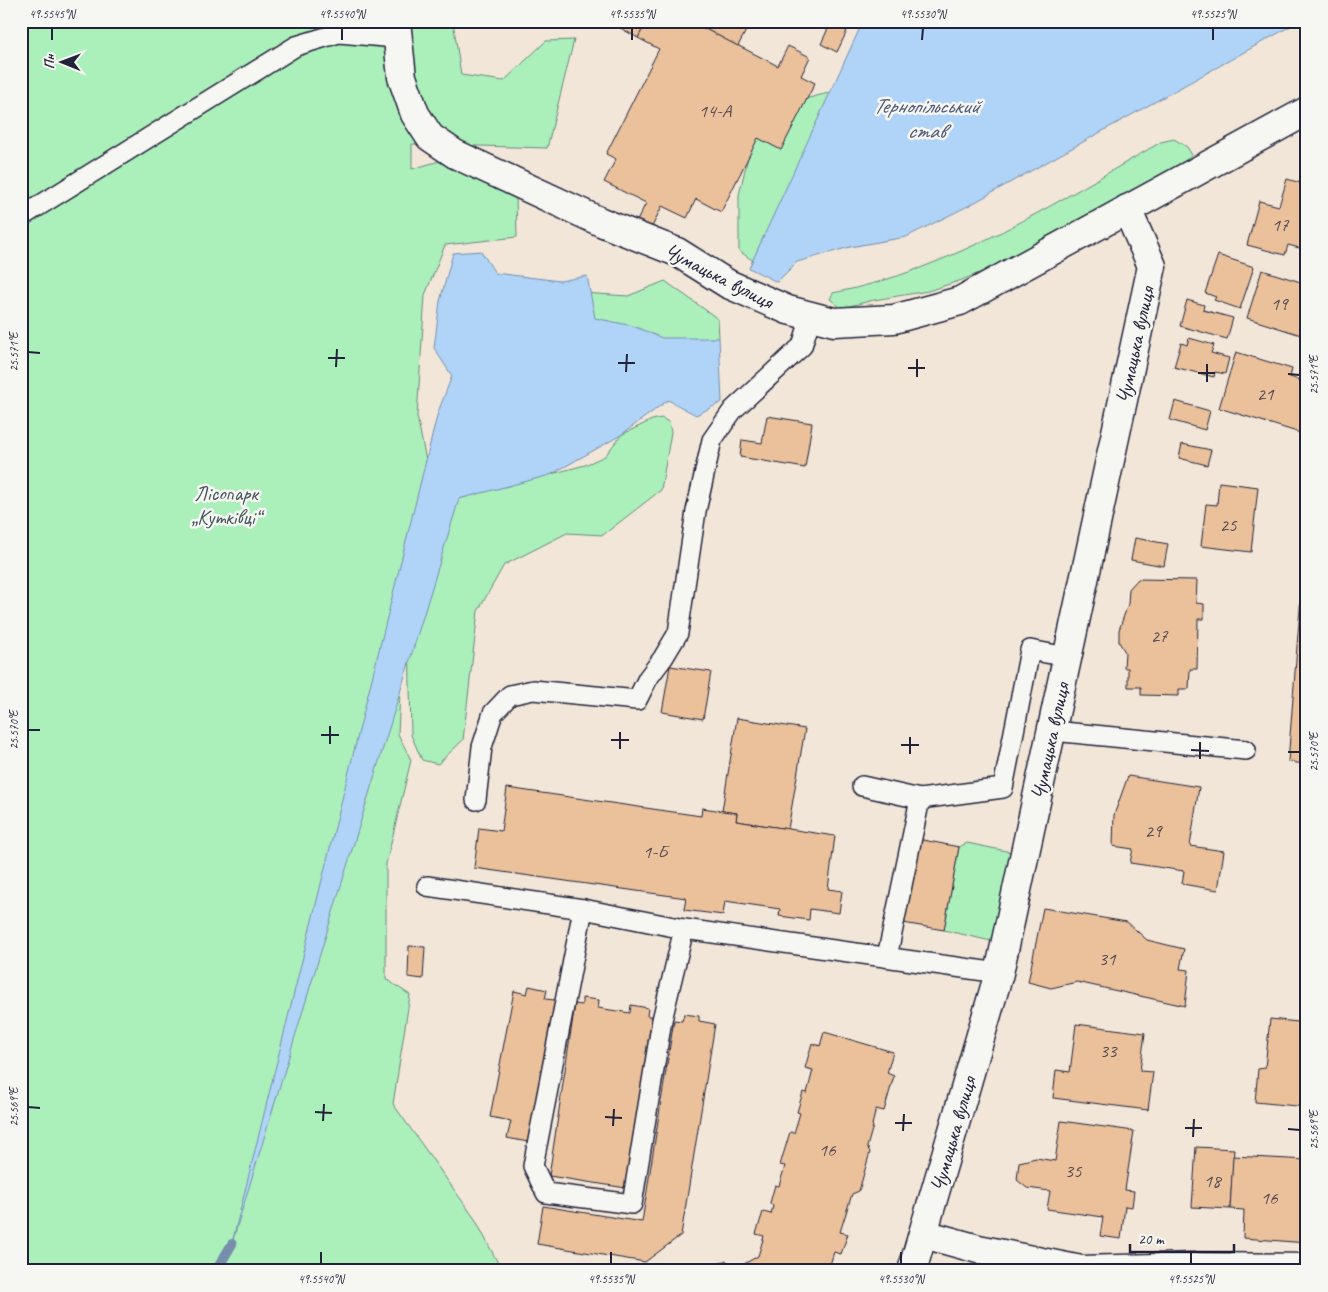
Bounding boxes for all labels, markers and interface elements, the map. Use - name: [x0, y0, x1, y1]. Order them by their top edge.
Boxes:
- text: 49.5545°N: [29, 6, 76, 22]
- text: 49.5540°N: [319, 6, 366, 22]
- text: 49.5535°N: [609, 6, 656, 22]
- text: 49.5530°N: [900, 6, 947, 22]
- text: 49.5525°N: [1190, 6, 1237, 22]
- north arrow: [38, 38, 88, 88]
- text: Пн: [41, 54, 58, 69]
- water label: Тернопільський став: [873, 92, 984, 145]
- house number: 14-А: [699, 99, 733, 123]
- house number: 17: [1271, 213, 1290, 237]
- street label: Чумацька вулиця: [660, 238, 779, 315]
- street label: Чумацька вулиця: [1110, 283, 1160, 406]
- house number: 19: [1270, 292, 1289, 316]
- text: 25.571°E: [6, 331, 22, 372]
- text: 25.571°E: [1306, 354, 1322, 395]
- house number: 21: [1256, 382, 1275, 406]
- park label: Лісопарк „Кутківці“: [192, 480, 265, 530]
- house number: 25: [1219, 513, 1238, 537]
- house number: 27: [1150, 624, 1169, 648]
- street label: Чумацька вулиця: [1025, 679, 1075, 802]
- text: 25.570°E: [6, 709, 22, 750]
- text: 25.570°E: [1306, 731, 1322, 772]
- house number: 29: [1144, 819, 1163, 843]
- house number: 1-Б: [643, 840, 671, 864]
- house number: 31: [1098, 947, 1117, 971]
- house number: 33: [1099, 1039, 1118, 1063]
- street label: Чумацька вулиця: [924, 1072, 982, 1195]
- text: 25.569°E: [6, 1086, 22, 1127]
- text: 25.569°E: [1306, 1109, 1322, 1150]
- house number: 16: [818, 1138, 837, 1162]
- house number: 35: [1064, 1159, 1083, 1183]
- house number: 18: [1203, 1169, 1223, 1193]
- house number: 16: [1260, 1186, 1279, 1210]
- scale bar: [1130, 1222, 1234, 1254]
- text: 20 m: [1138, 1230, 1165, 1249]
- text: 49.5540°N: [298, 1271, 345, 1287]
- text: 49.5535°N: [588, 1271, 635, 1287]
- text: 49.5530°N: [878, 1271, 925, 1287]
- text: 49.5525°N: [1168, 1271, 1215, 1287]

